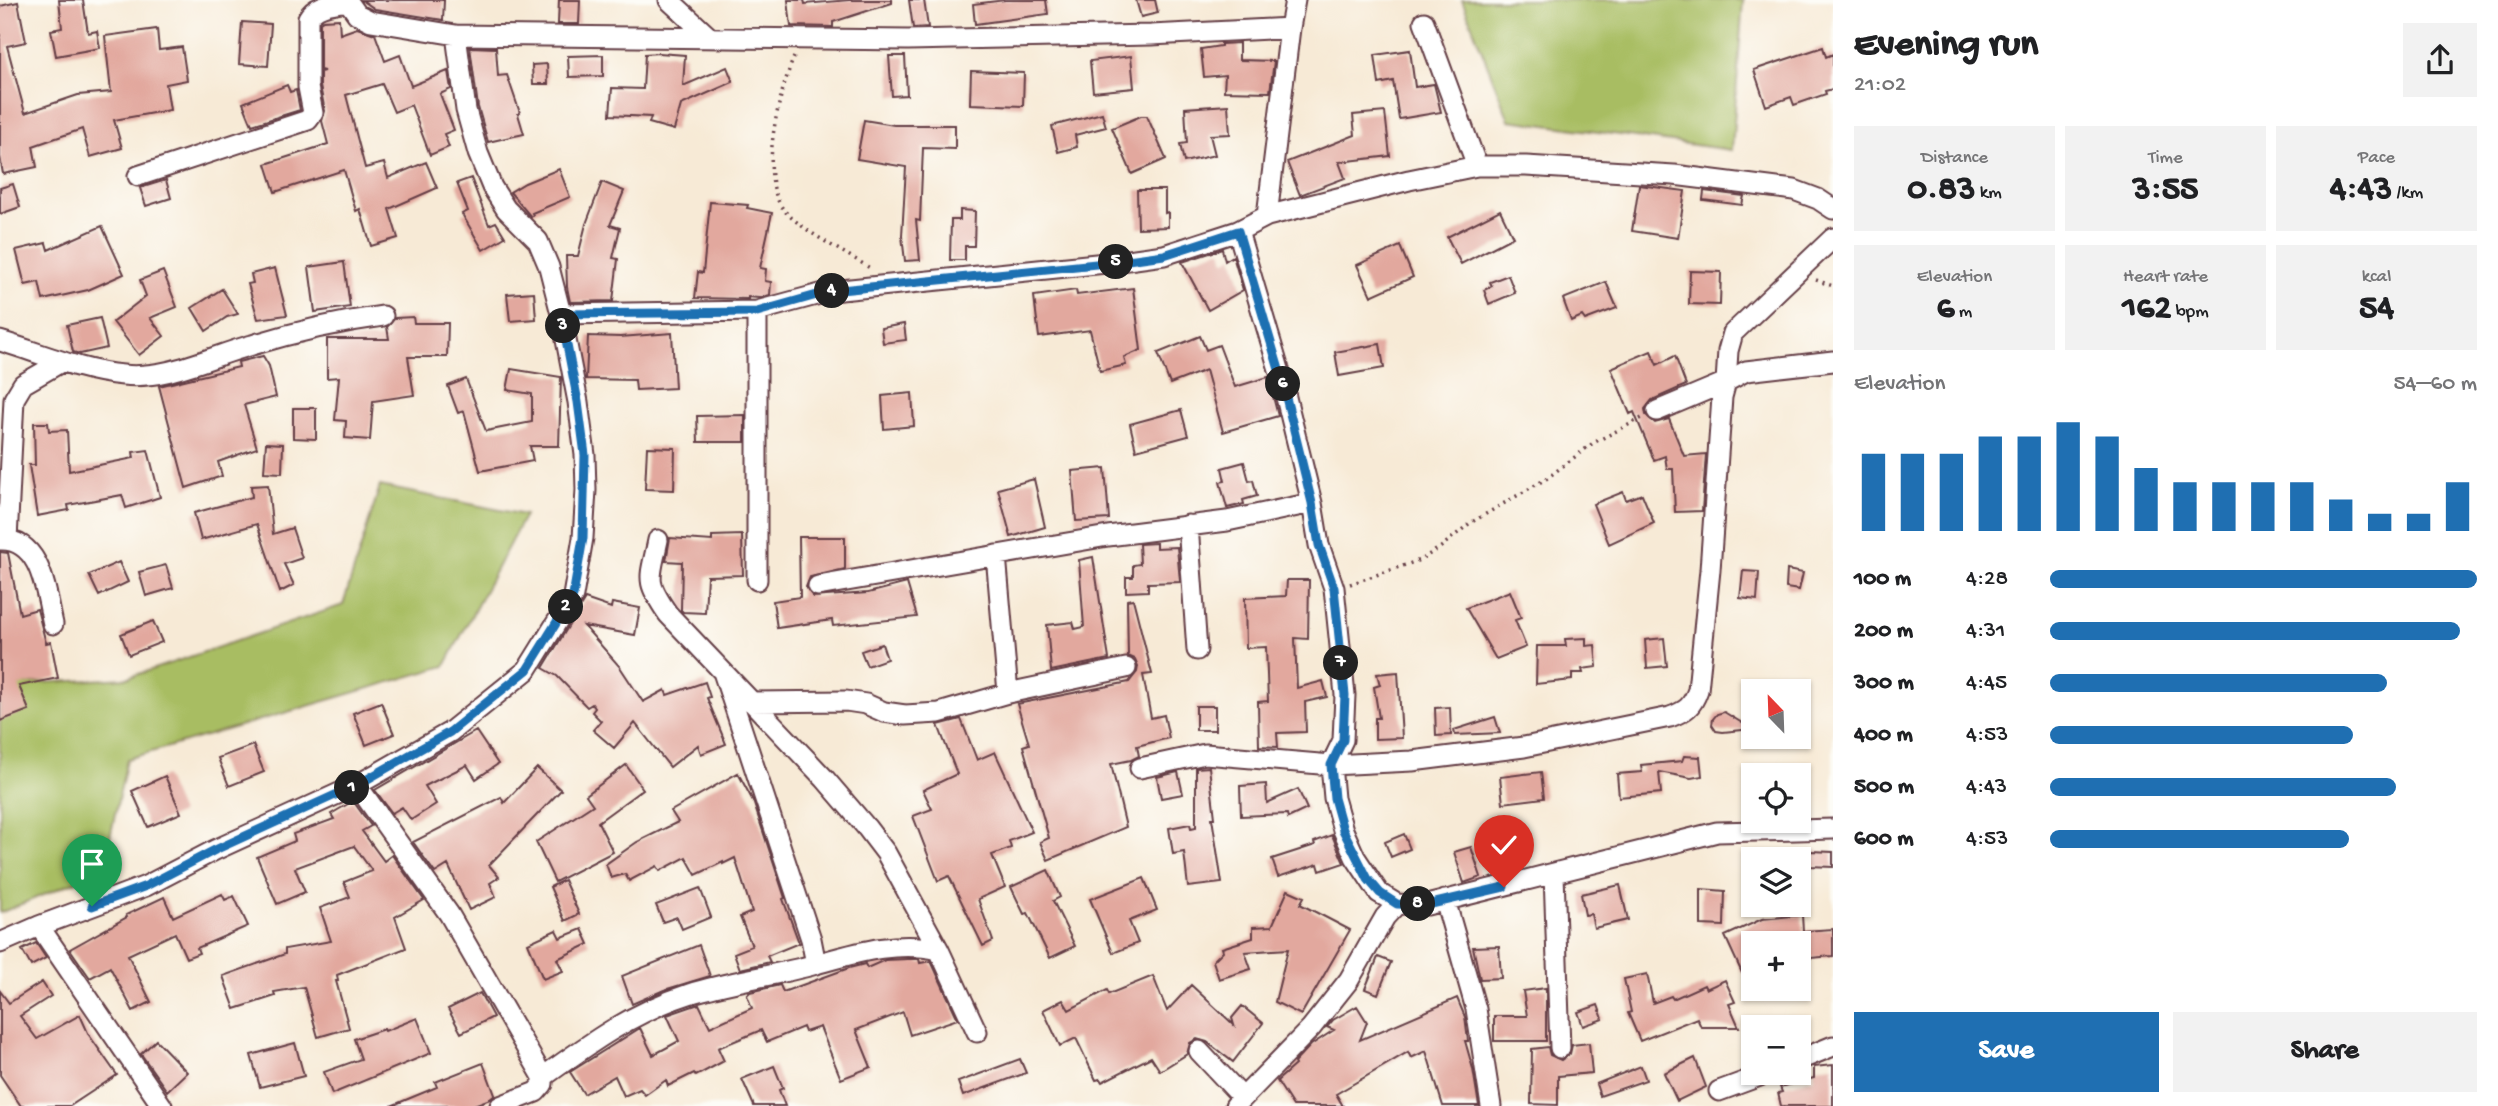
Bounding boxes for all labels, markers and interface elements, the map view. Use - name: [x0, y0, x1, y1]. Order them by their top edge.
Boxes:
- button: share: [2403, 23, 2477, 97]
- text: Evening run: [1854, 24, 2038, 68]
- text: 21:02: [1854, 72, 1906, 99]
- text: Distance: [1921, 147, 1988, 170]
- text: Time: [2148, 147, 2183, 170]
- text: Pace: [2358, 147, 2395, 170]
- text: 0.83: [1907, 170, 1975, 211]
- text: 3:55: [2133, 170, 2198, 211]
- text: 4:43: [2330, 170, 2392, 211]
- text: km: [1975, 182, 2002, 205]
- text: /km: [2392, 182, 2423, 205]
- pin: 5: [1098, 244, 1134, 280]
- text: 5: [1111, 250, 1121, 273]
- text: Elevation: [1917, 266, 1992, 289]
- text: Heart rate: [2123, 266, 2208, 289]
- text: kcal: [2362, 266, 2391, 289]
- pin: 4: [814, 274, 850, 308]
- text: 4: [827, 279, 836, 302]
- text: 6: [1937, 289, 1954, 330]
- text: 162: [2122, 289, 2171, 330]
- text: 54: [2359, 289, 2394, 330]
- text: m: [1954, 301, 1972, 324]
- text: bpm: [2171, 301, 2209, 324]
- pin: 3: [546, 308, 580, 344]
- text: 3: [558, 314, 567, 337]
- pin: 6: [1266, 366, 1300, 402]
- text: Elevation: [1854, 371, 1945, 398]
- text: 54–60 m: [2393, 371, 2477, 398]
- text: 6: [1278, 372, 1287, 395]
- text: 100 m: [1854, 566, 1911, 593]
- text: 4:28: [1966, 566, 2008, 593]
- pin: 2: [548, 590, 584, 624]
- text: 2: [561, 595, 570, 618]
- text: 200 m: [1854, 618, 1913, 645]
- text: 4:31: [1966, 618, 2005, 645]
- pin: 7: [1324, 646, 1358, 680]
- text: 7: [1336, 651, 1345, 674]
- text: 300 m: [1854, 670, 1914, 697]
- text: 4:45: [1966, 670, 2007, 697]
- north arrow: [1741, 679, 1811, 749]
- map controls: [1741, 679, 1811, 1085]
- text: 400 m: [1854, 722, 1913, 749]
- text: 4:53: [1966, 722, 2008, 749]
- button: locate: [1741, 763, 1811, 833]
- pin: 1: [334, 770, 370, 806]
- text: 500 m: [1854, 774, 1914, 801]
- text: 4:43: [1966, 774, 2007, 801]
- text: 1: [348, 776, 355, 799]
- pin: [1474, 815, 1534, 887]
- icon: check: [1485, 826, 1523, 864]
- text: 600 m: [1854, 826, 1914, 853]
- text: 4:53: [1966, 826, 2008, 853]
- pin: [62, 834, 122, 906]
- icon: arrive: [73, 845, 111, 883]
- button: layers: [1741, 847, 1811, 917]
- pin: 8: [1400, 886, 1436, 922]
- text: 8: [1412, 892, 1423, 915]
- button: +: [1741, 931, 1811, 1001]
- button: Save: [1854, 1012, 2159, 1092]
- button: Share: [2173, 1012, 2477, 1092]
- button: −: [1741, 1015, 1811, 1085]

